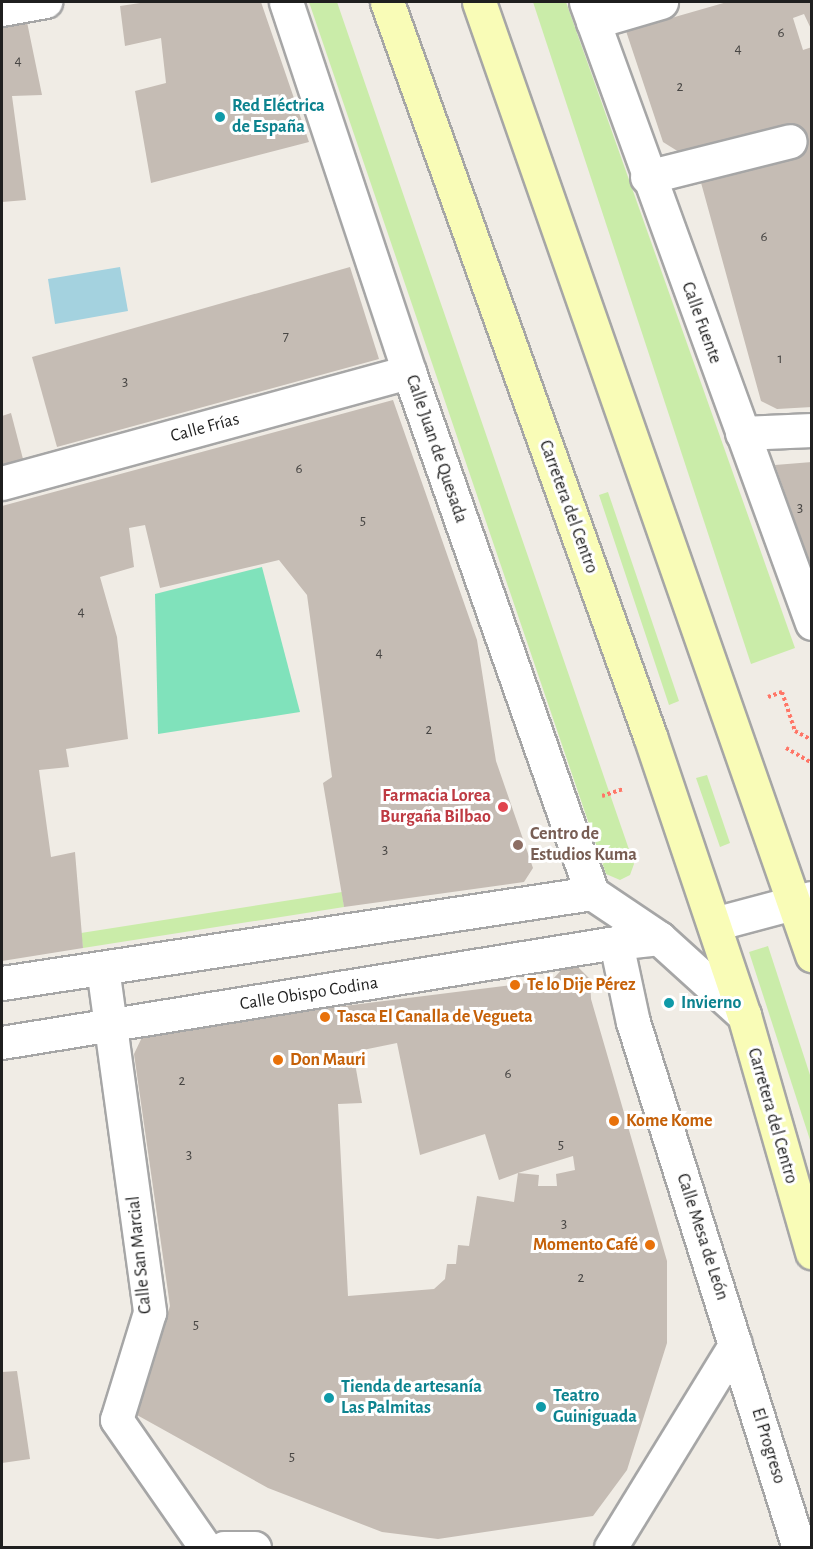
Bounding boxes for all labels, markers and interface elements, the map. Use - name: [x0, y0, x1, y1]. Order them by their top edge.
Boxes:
- house number: 6: [777, 24, 785, 42]
- house number: 4: [734, 40, 742, 58]
- house number: 4: [14, 52, 22, 70]
- house number: 2: [677, 78, 683, 96]
- place label: Red Eléctrica de España: [232, 96, 325, 138]
- marker: Red Eléctrica de España: [213, 110, 227, 124]
- house number: 6: [760, 228, 768, 246]
- street label: Calle Fuente: [676, 279, 726, 367]
- house number: 7: [283, 328, 289, 346]
- house number: 1: [777, 350, 783, 368]
- street label: Calle Juan de Quesada: [401, 372, 471, 526]
- house number: 3: [122, 373, 128, 391]
- street label: Calle Frías: [168, 408, 242, 448]
- street label: Carretera del Centro: [534, 437, 602, 577]
- house number: 6: [295, 460, 303, 478]
- house number: 3: [797, 499, 803, 517]
- house number: 5: [360, 512, 366, 530]
- house number: 4: [77, 603, 85, 621]
- house number: 4: [375, 644, 383, 662]
- house number: 2: [426, 721, 432, 739]
- place label: Farmacia Lorea Burgaña Bilbao: [380, 786, 491, 828]
- marker: Farmacia Lorea Burgaña Bilbao: [496, 800, 510, 814]
- place label: Centro de Estudios Kuma: [530, 824, 637, 866]
- marker: Centro de Estudios Kuma: [511, 838, 525, 852]
- house number: 3: [382, 841, 388, 859]
- street label: Calle Obispo Codina: [238, 972, 380, 1016]
- place label: Te lo Dije Pérez: [527, 974, 636, 996]
- marker: Te lo Dije Pérez: [508, 978, 522, 992]
- place label: Invierno: [681, 992, 741, 1014]
- marker: Invierno: [662, 996, 676, 1010]
- place label: Tasca El Canalla de Vegueta: [337, 1006, 533, 1028]
- marker: Tasca El Canalla de Vegueta: [318, 1010, 332, 1024]
- street label: Carretera del Centro: [742, 1046, 802, 1186]
- place label: Don Mauri: [290, 1049, 366, 1071]
- marker: Don Mauri: [271, 1053, 285, 1067]
- house number: 6: [504, 1065, 512, 1083]
- house number: 2: [179, 1072, 185, 1090]
- place label: Kome Kome: [626, 1110, 713, 1132]
- marker: Kome Kome: [607, 1114, 621, 1128]
- house number: 5: [558, 1136, 564, 1154]
- house number: 3: [186, 1146, 192, 1164]
- street label: Calle Mesa de León: [671, 1171, 733, 1303]
- street label: Calle San Marcial: [123, 1195, 157, 1315]
- house number: 3: [561, 1215, 567, 1233]
- place label: Momento Café: [533, 1234, 638, 1256]
- marker: Momento Café: [643, 1238, 657, 1252]
- house number: 2: [578, 1269, 584, 1287]
- house number: 5: [193, 1316, 199, 1334]
- place label: Tienda de artesanía Las Palmitas: [341, 1377, 482, 1420]
- place label: Teatro Guiniguada: [553, 1386, 637, 1428]
- marker: Tienda de artesanía Las Palmitas: [322, 1391, 336, 1405]
- marker: Teatro Guiniguada: [534, 1400, 548, 1414]
- street label: El Progreso: [746, 1405, 790, 1487]
- house number: 5: [289, 1448, 295, 1466]

